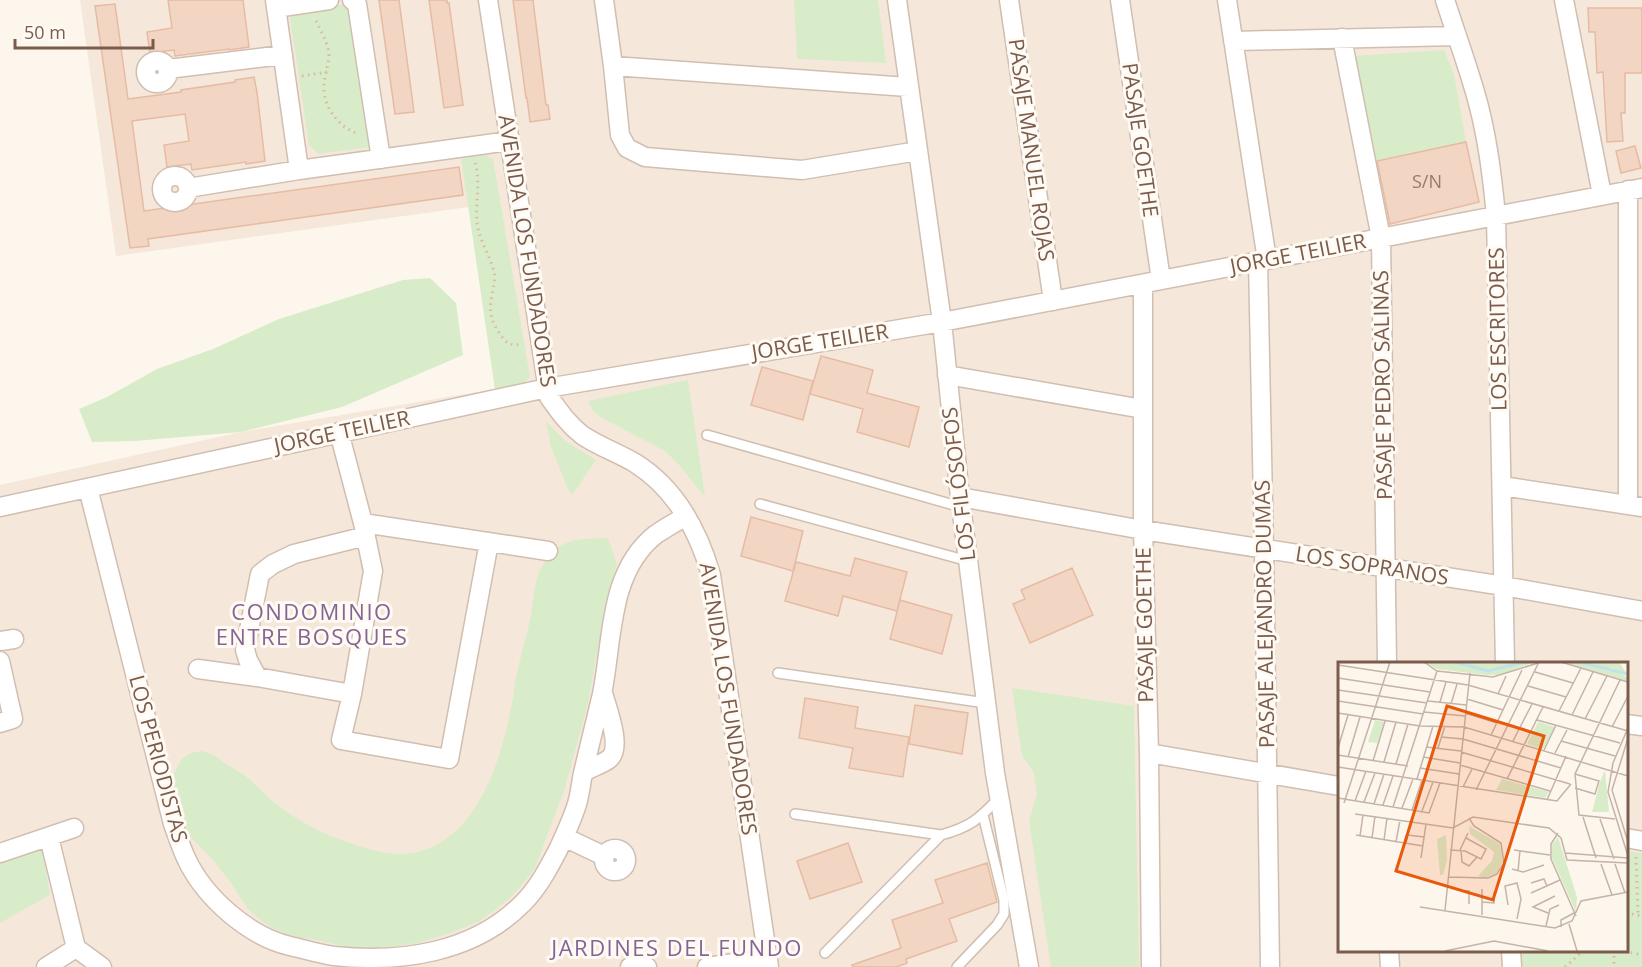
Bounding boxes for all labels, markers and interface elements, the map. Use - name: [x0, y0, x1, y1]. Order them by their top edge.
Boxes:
- scale bar: [15, 12, 153, 50]
- text: 50 m: [24, 20, 66, 44]
- street label: PASAJE MANUEL ROJAS: [1002, 37, 1061, 263]
- street label: PASAJE GOETHE: [1116, 61, 1166, 219]
- street label: AVENIDA LOS FUNDADORES: [493, 113, 563, 389]
- house number: S/N: [1412, 169, 1442, 193]
- street label: JORGE TEILIER: [1225, 226, 1368, 280]
- street label: LOS ESCRITORES: [1482, 247, 1512, 411]
- street label: PASAJE PEDRO SALINAS: [1366, 270, 1398, 500]
- street label: JORGE TEILIER: [748, 316, 890, 366]
- street label: JORGE TEILIER: [269, 403, 412, 459]
- street label: LOS FILÓSOFOS: [935, 406, 981, 563]
- street label: PASAJE ALEJANDRO DUMAS: [1248, 480, 1280, 748]
- street label: LOS SOPRANOS: [1294, 539, 1451, 591]
- street label: PASAJE GOETHE: [1129, 547, 1159, 703]
- street label: AVENIDA LOS FUNDADORES: [694, 561, 764, 837]
- district label: CONDOMINIO ENTRE BOSQUES: [216, 596, 408, 651]
- inset map: [1338, 662, 1627, 952]
- street label: LOS PERIODISTAS: [123, 672, 195, 846]
- district label: JARDINES DEL FUNDO: [549, 932, 803, 962]

